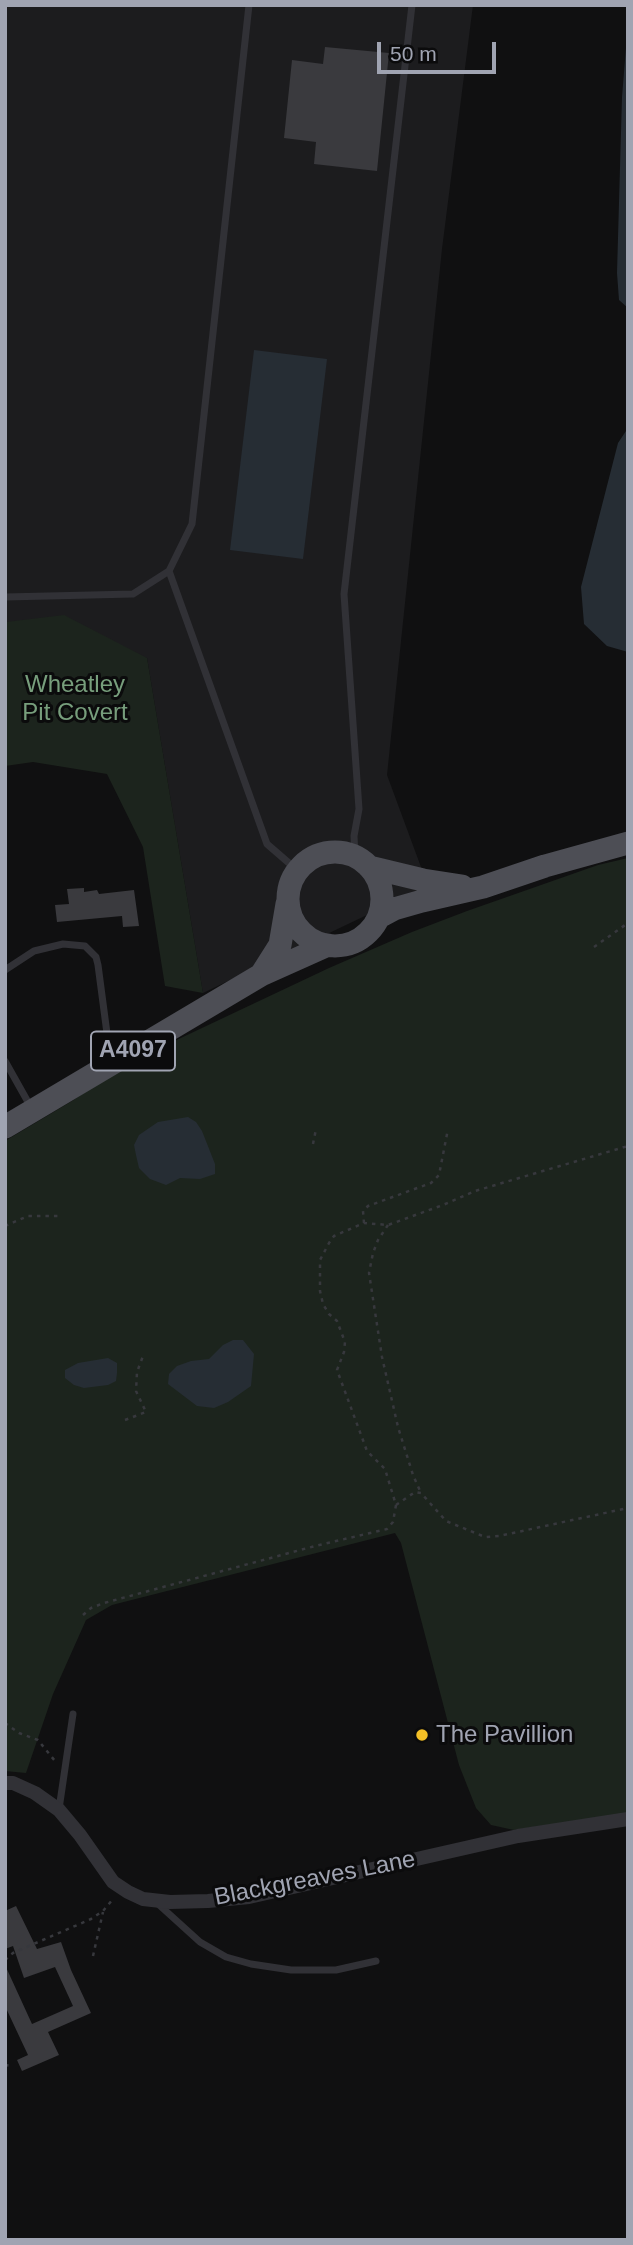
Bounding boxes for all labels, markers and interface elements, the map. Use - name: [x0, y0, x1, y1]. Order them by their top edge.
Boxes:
- scale bar: [381, 28, 500, 72]
- text: 50 m: [390, 42, 437, 65]
- park label: Wheatley Pit Covert: [22, 671, 128, 727]
- road number: A4097: [91, 1032, 175, 1070]
- place label: The Pavillion: [436, 1721, 573, 1749]
- marker: The Pavillion: [414, 1727, 430, 1743]
- street label: Blackgreaves Lane: [212, 1845, 418, 1913]

